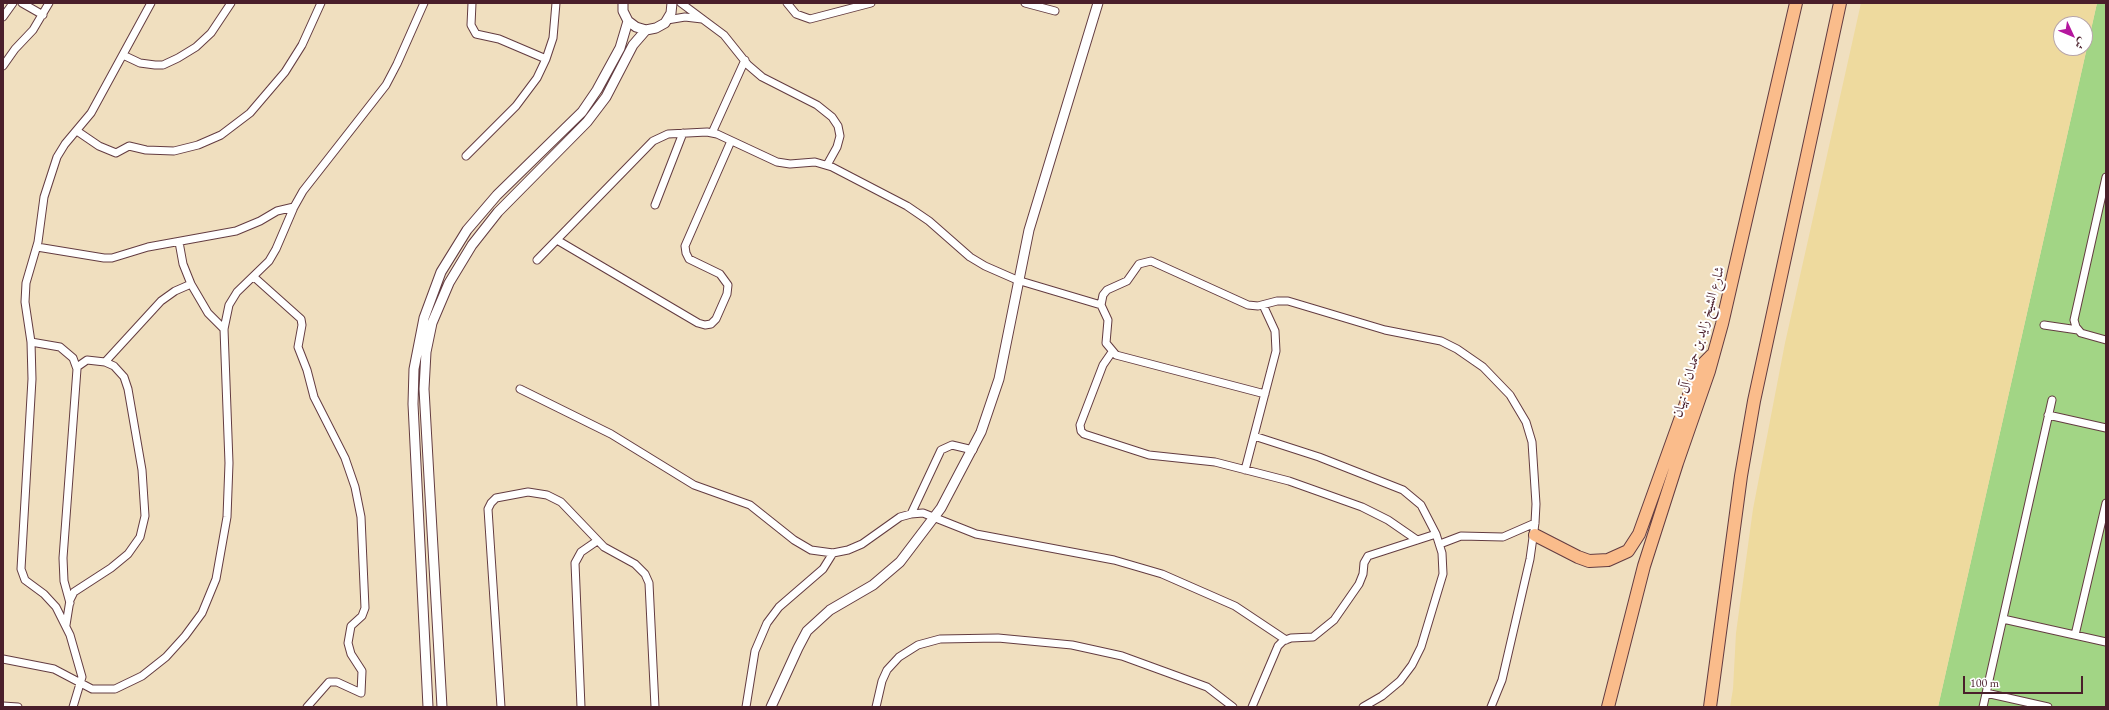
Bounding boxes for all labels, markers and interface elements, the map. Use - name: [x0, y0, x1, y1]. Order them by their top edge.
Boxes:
- north arrow: [2053, 16, 2093, 56]
- text: ش: [2072, 35, 2090, 52]
- street label: شارع الشيخ زايد بن حمدان آل نهيان: [1669, 264, 1729, 420]
- scale bar: [1965, 668, 2085, 694]
- text: 100 m: [1970, 675, 1999, 691]

